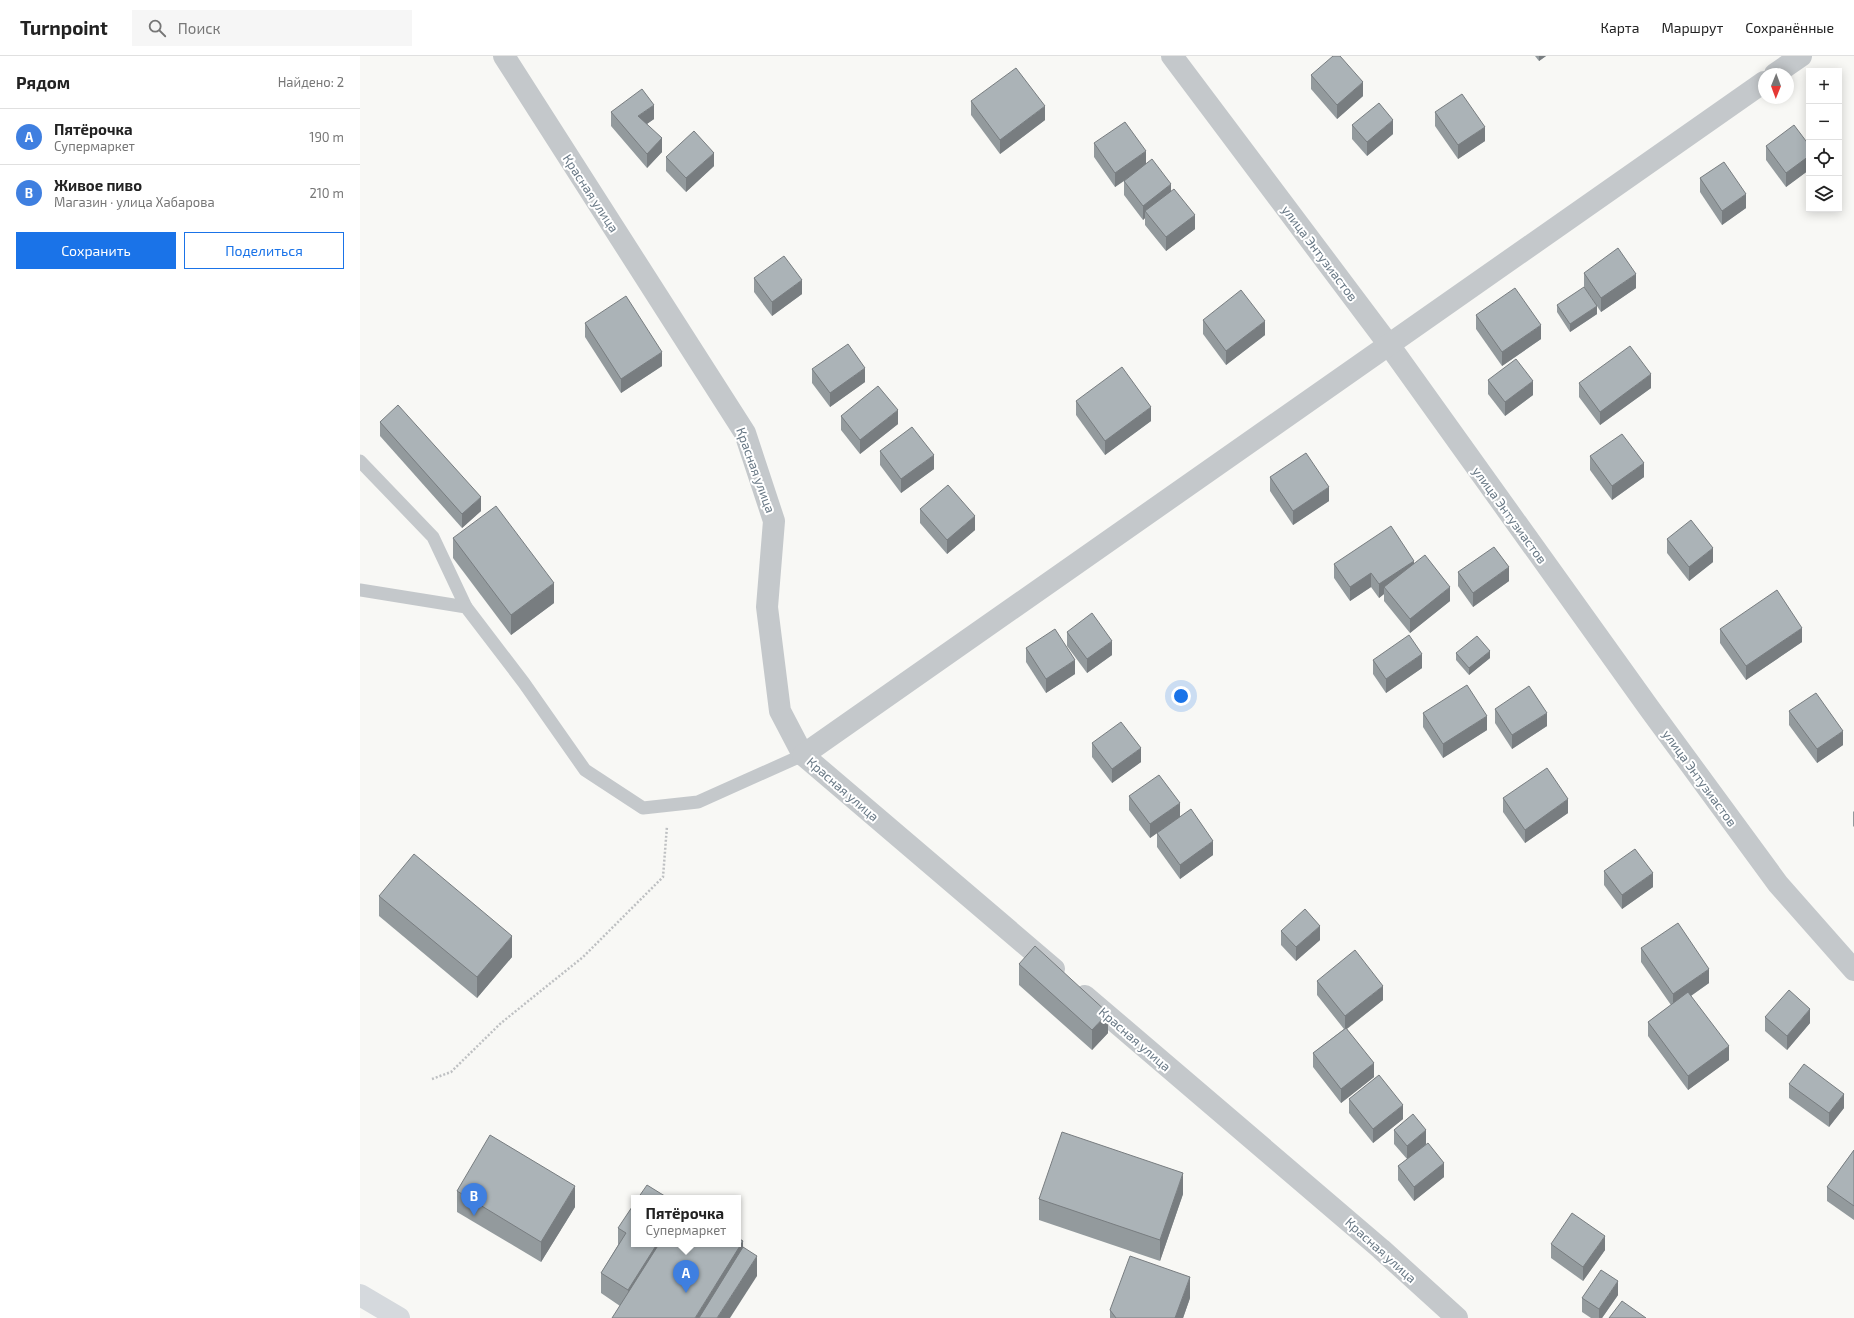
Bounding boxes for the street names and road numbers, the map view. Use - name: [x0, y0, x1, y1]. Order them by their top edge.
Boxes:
- street label: Красная улица: [560, 151, 622, 235]
- street label: улица Энтузиастов: [1279, 202, 1361, 304]
- street label: Красная улица: [733, 425, 779, 515]
- street label: улица Энтузиастов: [1469, 463, 1551, 567]
- street label: улица Энтузиастов: [1659, 726, 1741, 830]
- street label: Красная улица: [804, 753, 882, 825]
- street label: Красная улица: [1096, 1003, 1174, 1075]
- street label: Красная улица: [1342, 1214, 1420, 1286]

